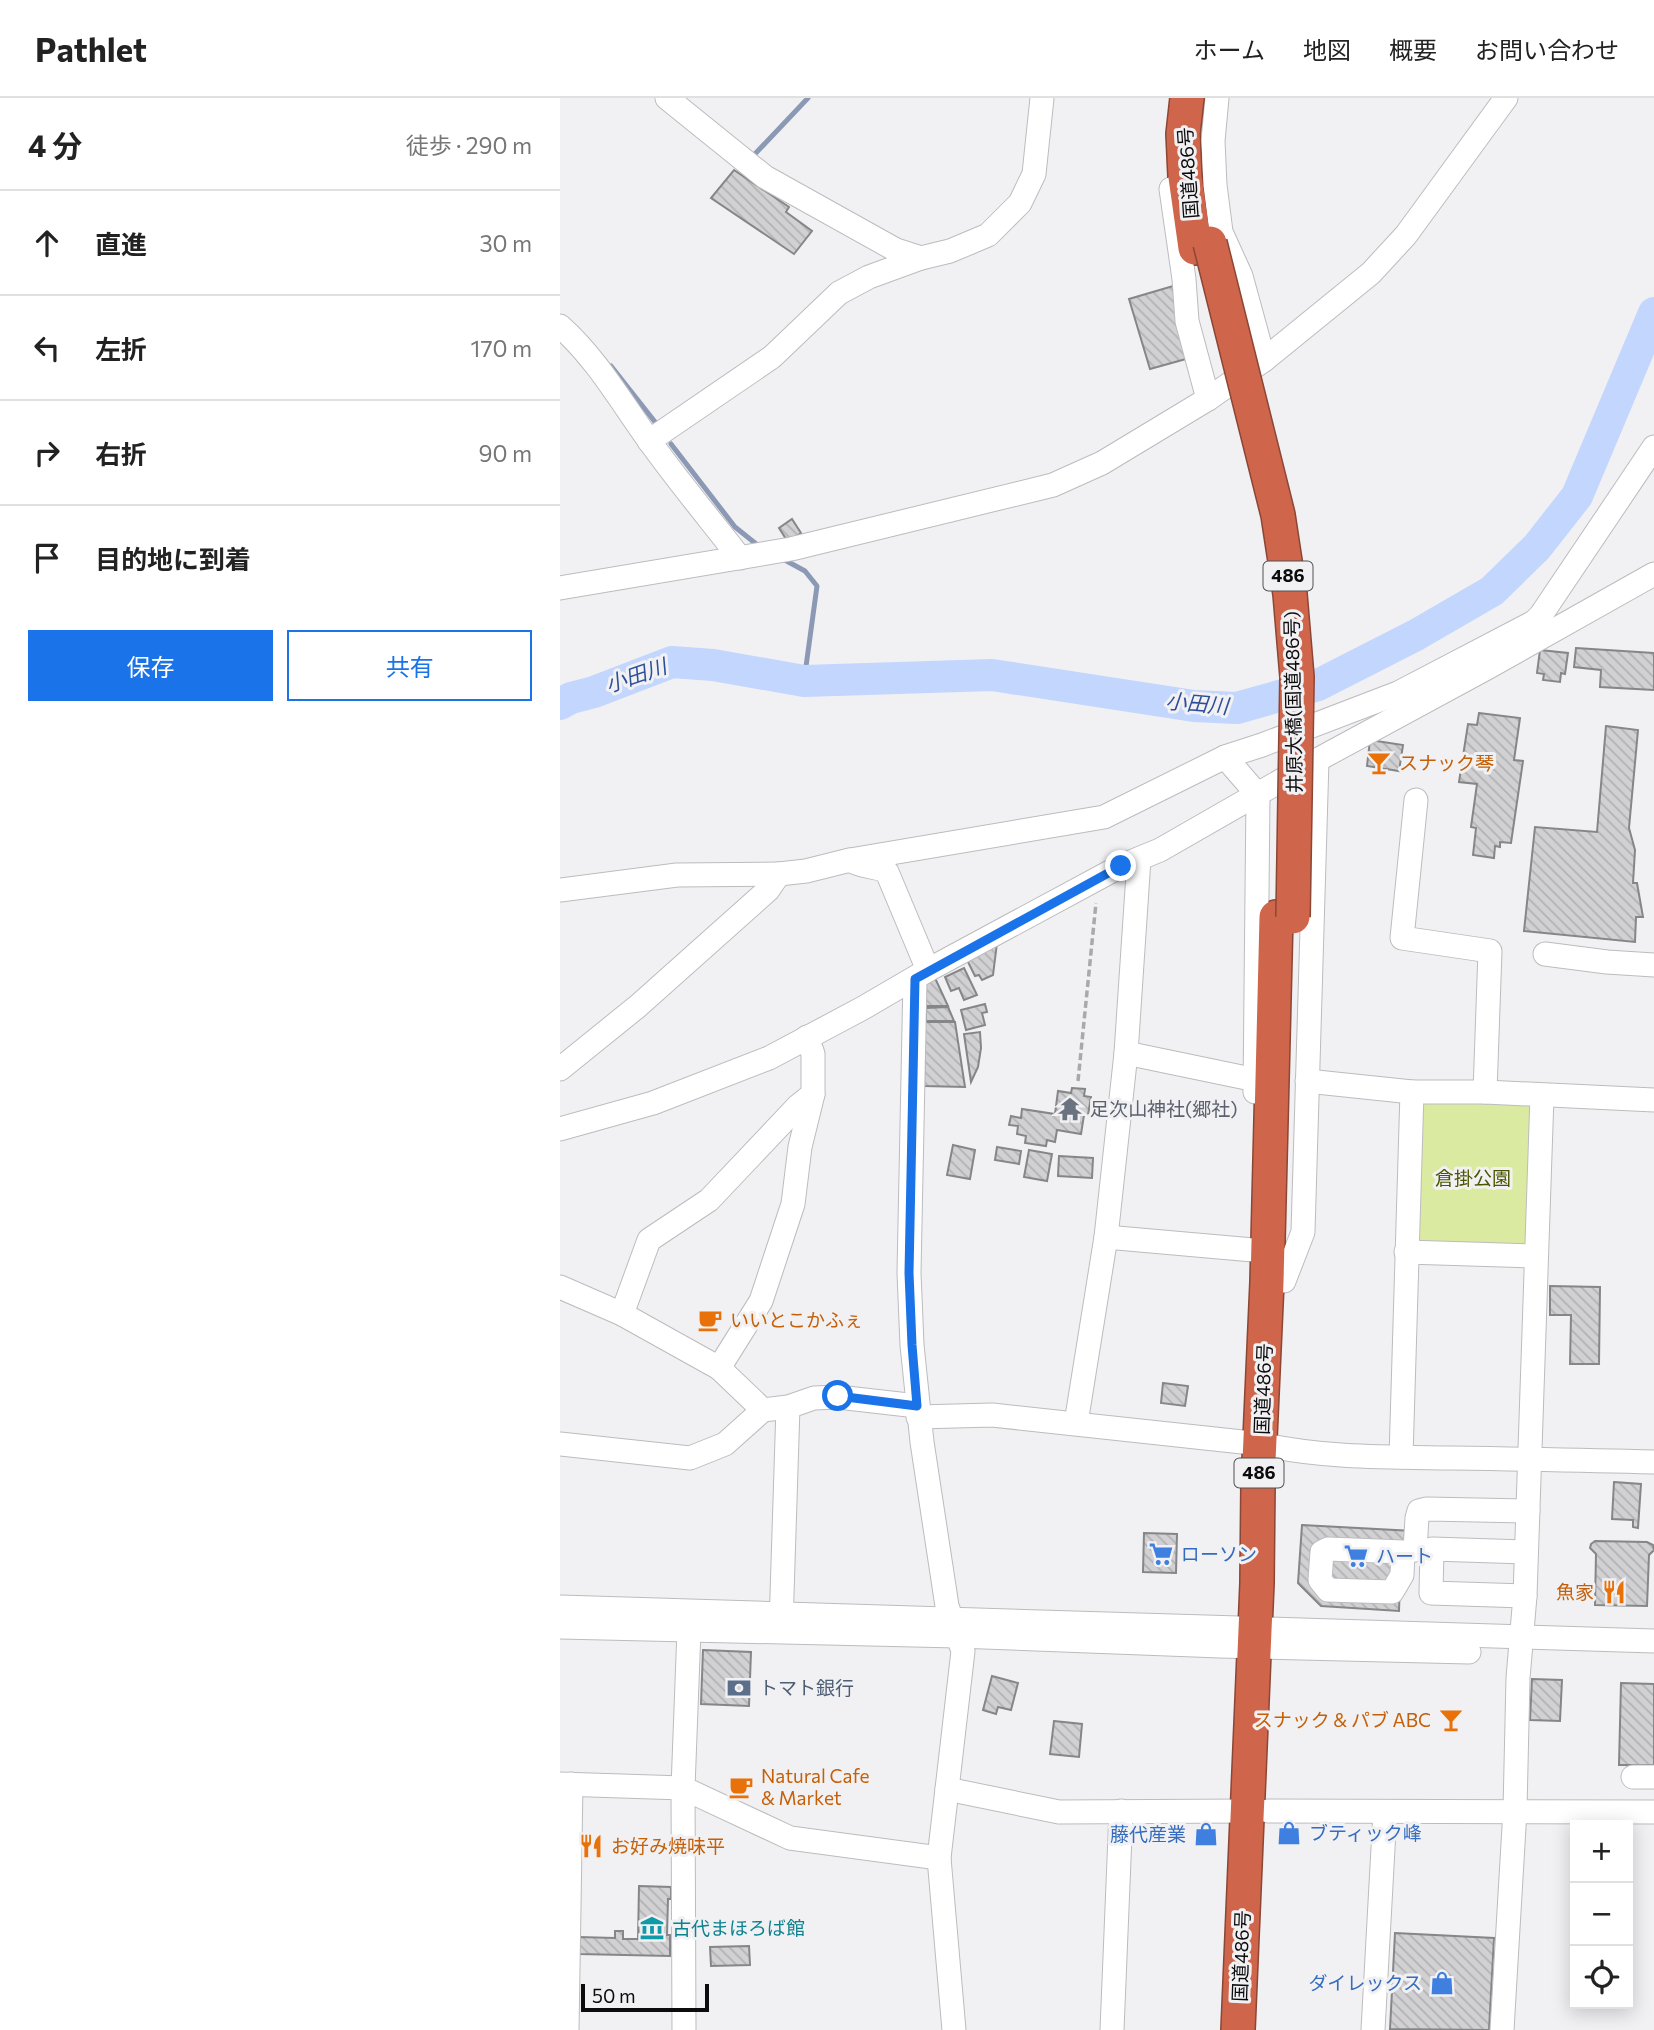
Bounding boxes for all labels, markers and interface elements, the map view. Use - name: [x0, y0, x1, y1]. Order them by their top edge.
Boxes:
- text: Pathlet: [35, 28, 147, 69]
- text: ホーム: [1194, 35, 1265, 64]
- text: 地図: [1303, 35, 1351, 64]
- text: 概要: [1389, 35, 1437, 64]
- text: お問い合わせ: [1475, 35, 1619, 64]
- text: 4 分: [28, 126, 82, 163]
- street label: 国道486号: [1173, 127, 1202, 219]
- text: 徒歩 · 290 m: [406, 131, 532, 159]
- icon: ahead: [28, 224, 66, 262]
- text: 直進: [95, 228, 147, 259]
- text: 30 m: [479, 229, 532, 257]
- icon: left: [28, 329, 66, 367]
- text: 左折: [95, 333, 147, 364]
- text: 170 m: [471, 334, 532, 362]
- icon: right: [28, 434, 66, 472]
- text: 右折: [95, 438, 147, 469]
- text: 90 m: [479, 439, 532, 467]
- icon: arrive: [28, 539, 66, 577]
- text: 目的地に到着: [95, 543, 251, 574]
- road number: 486: [1264, 562, 1312, 590]
- street label: 井原大橋(国道486号): [1279, 611, 1306, 793]
- button: 保存: [28, 630, 273, 701]
- button: 共有: [287, 630, 532, 701]
- water label: 小田川: [602, 652, 671, 697]
- water label: 小田川: [1165, 687, 1232, 718]
- bar icon: スナック琴: [1365, 749, 1393, 777]
- place label: スナック琴: [1399, 751, 1494, 774]
- route end: [1105, 850, 1136, 881]
- temple icon: 足次山神社(郷社): [1056, 1095, 1084, 1123]
- place label: 足次山神社(郷社): [1090, 1097, 1238, 1120]
- park label: 倉掛公園: [1435, 1166, 1511, 1189]
- cafe icon: いいとこかふぇ: [696, 1306, 724, 1334]
- place label: いいとこかふぇ: [730, 1308, 863, 1331]
- street label: 国道486号: [1249, 1343, 1276, 1435]
- route start: [822, 1380, 853, 1411]
- road number: 486: [1234, 1458, 1284, 1488]
- supermarket icon: ローソン: [1147, 1540, 1175, 1568]
- place label: ローソン: [1181, 1542, 1257, 1565]
- supermarket icon: ハート: [1342, 1542, 1370, 1570]
- place label: ハート: [1376, 1544, 1433, 1567]
- restaurant icon: 魚家: [1600, 1578, 1628, 1606]
- place label: 魚家: [1556, 1580, 1594, 1603]
- bank icon: トマト銀行: [725, 1674, 753, 1702]
- place label: トマト銀行: [759, 1676, 854, 1699]
- bar icon: スナック & パブ ABC: [1437, 1706, 1465, 1734]
- place label: スナック & パブ ABC: [1254, 1708, 1431, 1731]
- place label: Natural Cafe & Market: [761, 1764, 869, 1809]
- cafe icon: Natural Cafe & Market: [727, 1773, 755, 1801]
- shop icon: ブティック峰: [1275, 1819, 1303, 1847]
- shop icon: 藤代産業: [1192, 1820, 1220, 1848]
- map controls: [1570, 1820, 1633, 2009]
- button: +: [1570, 1820, 1633, 1883]
- place label: ブティック峰: [1309, 1821, 1422, 1844]
- place label: 藤代産業: [1110, 1822, 1186, 1845]
- restaurant icon: お好み焼味平: [577, 1832, 605, 1860]
- place label: お好み焼味平: [611, 1834, 725, 1857]
- button: −: [1570, 1883, 1633, 1946]
- street label: 国道486号: [1227, 1910, 1254, 2002]
- museum icon: 古代まほろば館: [638, 1914, 666, 1942]
- place label: 古代まほろば館: [672, 1916, 805, 1939]
- button: locate: [1570, 1946, 1633, 2009]
- shop icon: ダイレックス: [1428, 1969, 1456, 1997]
- place label: ダイレックス: [1309, 1971, 1422, 1994]
- scale bar: [581, 1981, 709, 2013]
- text: 50 m: [592, 1984, 636, 2007]

